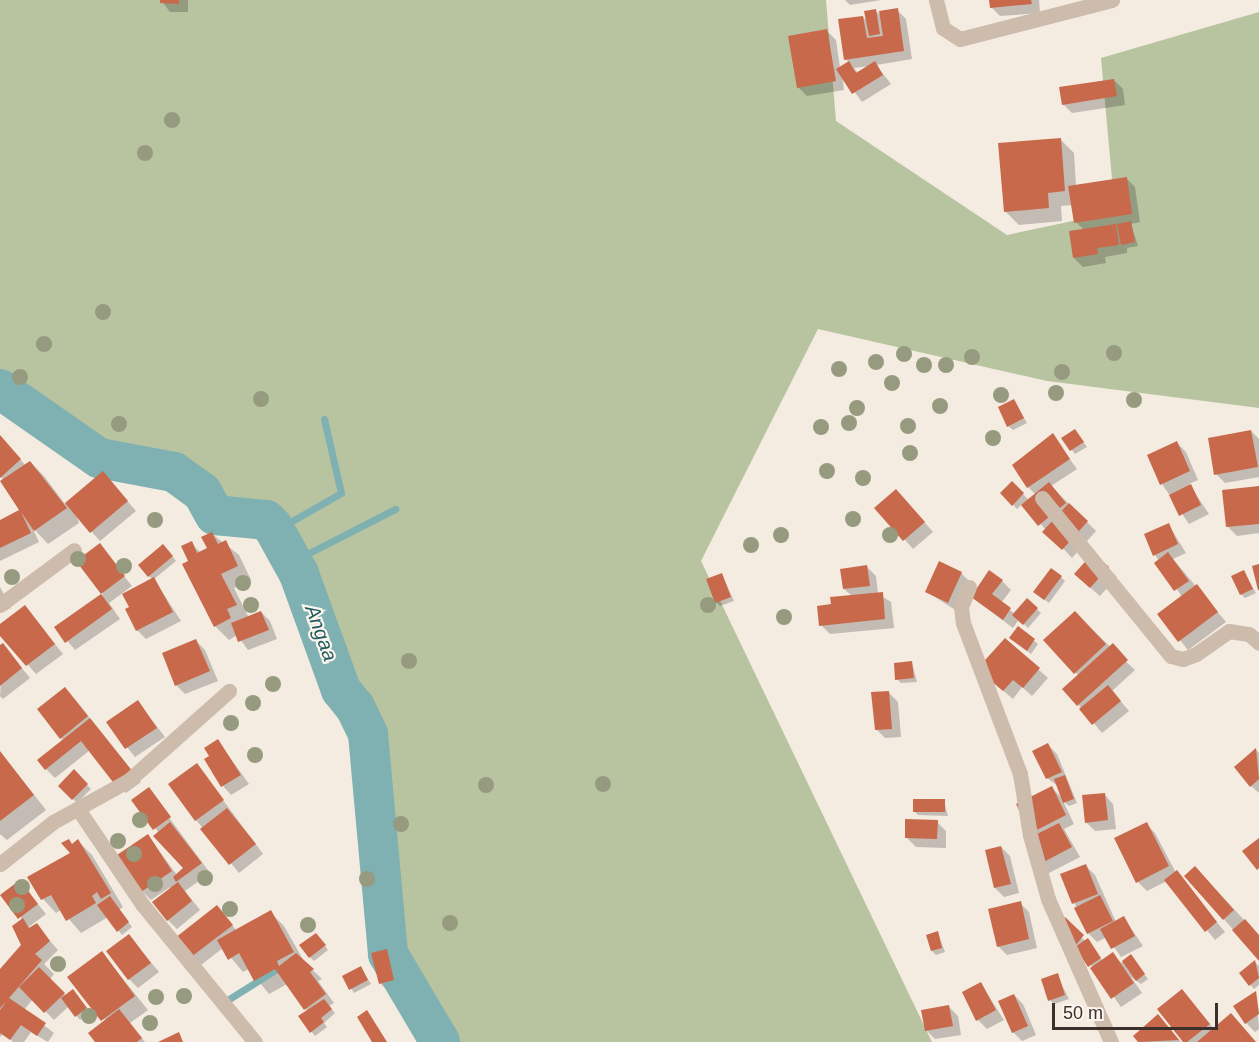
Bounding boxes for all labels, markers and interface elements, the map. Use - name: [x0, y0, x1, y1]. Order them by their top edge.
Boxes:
- water label: Angaa: [300, 602, 342, 664]
- scale bar: [1055, 991, 1222, 1029]
- text: 50 m: [1063, 1003, 1103, 1023]

